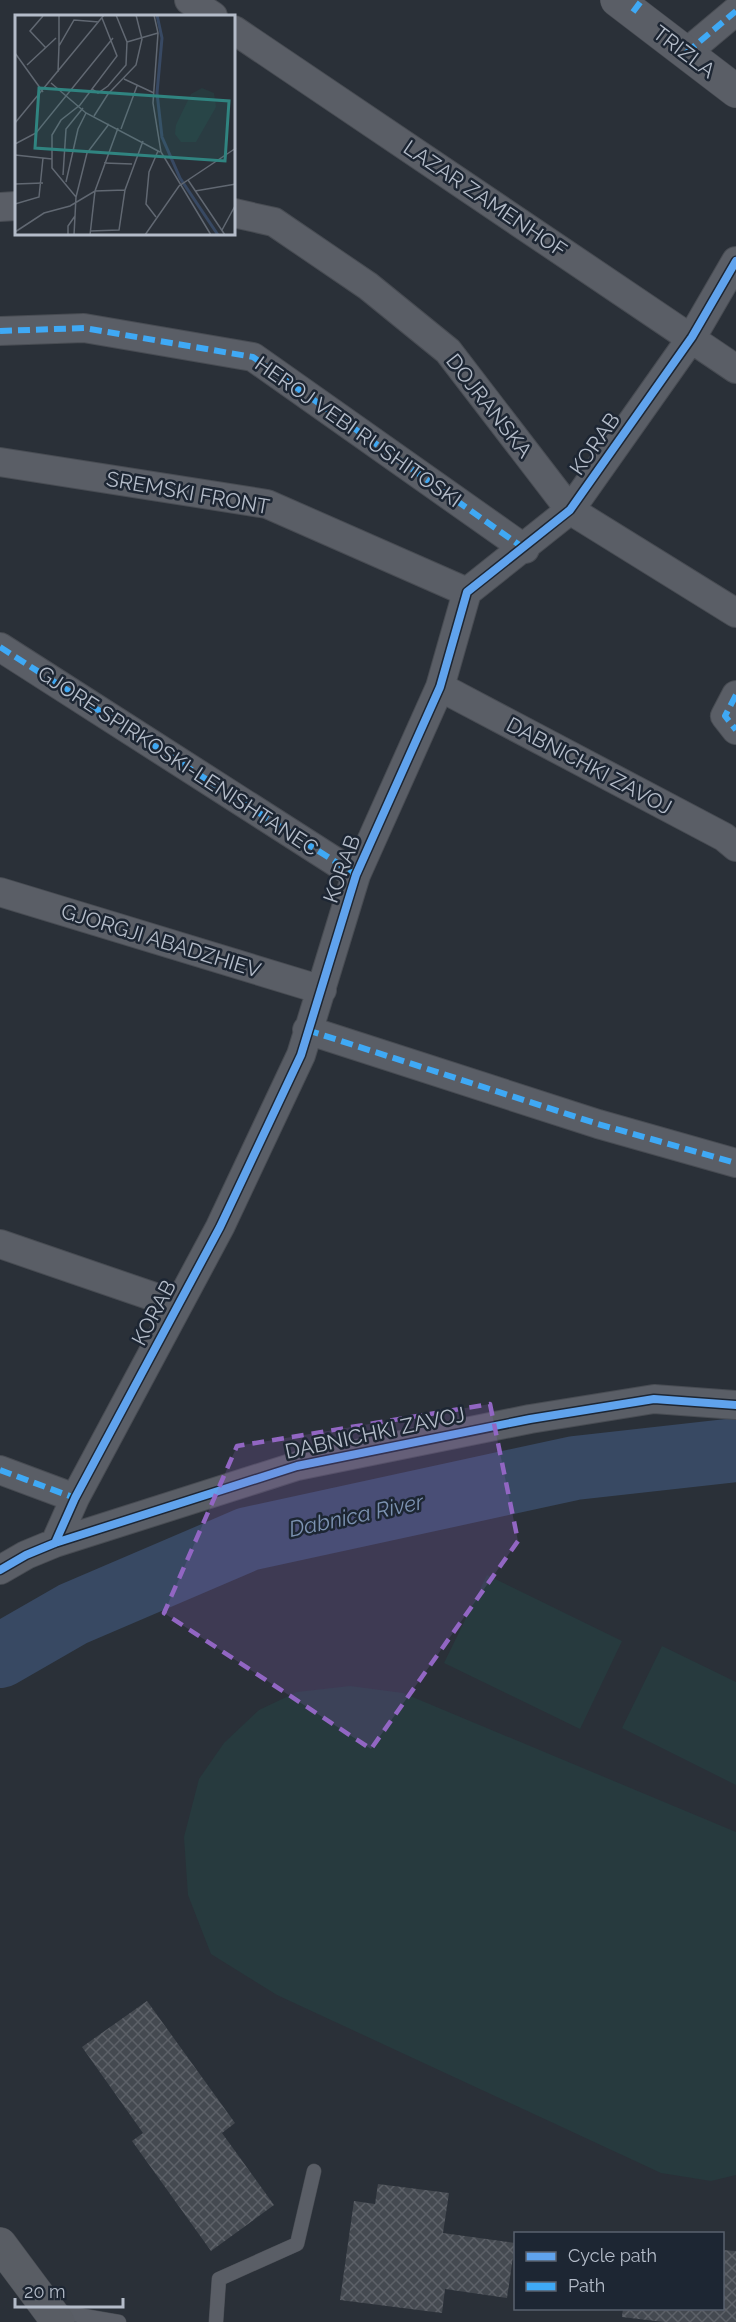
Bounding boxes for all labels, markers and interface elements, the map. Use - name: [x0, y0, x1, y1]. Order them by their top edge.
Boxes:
- inset map: [15, 15, 236, 236]
- street label: TRIZLA: [648, 20, 720, 83]
- street label: LAZAR ZAMENHOF: [399, 135, 572, 262]
- street label: DOJRANSKA: [441, 349, 538, 463]
- street label: HEROJ VEBI RUSHITOSKI: [250, 351, 466, 512]
- street label: KORAB: [564, 408, 625, 480]
- street label: SREMSKI FRONT: [104, 466, 272, 519]
- street label: GJORE SPIRKOSKI-LENISHTANEC: [33, 660, 323, 861]
- street label: DABNICHKI ZAVOJ: [502, 712, 676, 820]
- street label: KORAB: [318, 832, 365, 906]
- street label: GJORGJI ABADZHIEV: [58, 898, 264, 983]
- street label: KORAB: [126, 1276, 181, 1350]
- street label: DABNICHKI ZAVOJ: [283, 1401, 467, 1464]
- water label: Dabnica River: [286, 1488, 427, 1542]
- legend: [514, 2232, 724, 2310]
- text: Cycle path: [568, 2245, 657, 2266]
- scale bar: [15, 2271, 123, 2309]
- text: Path: [568, 2275, 605, 2296]
- text: 20 m: [24, 2281, 66, 2302]

